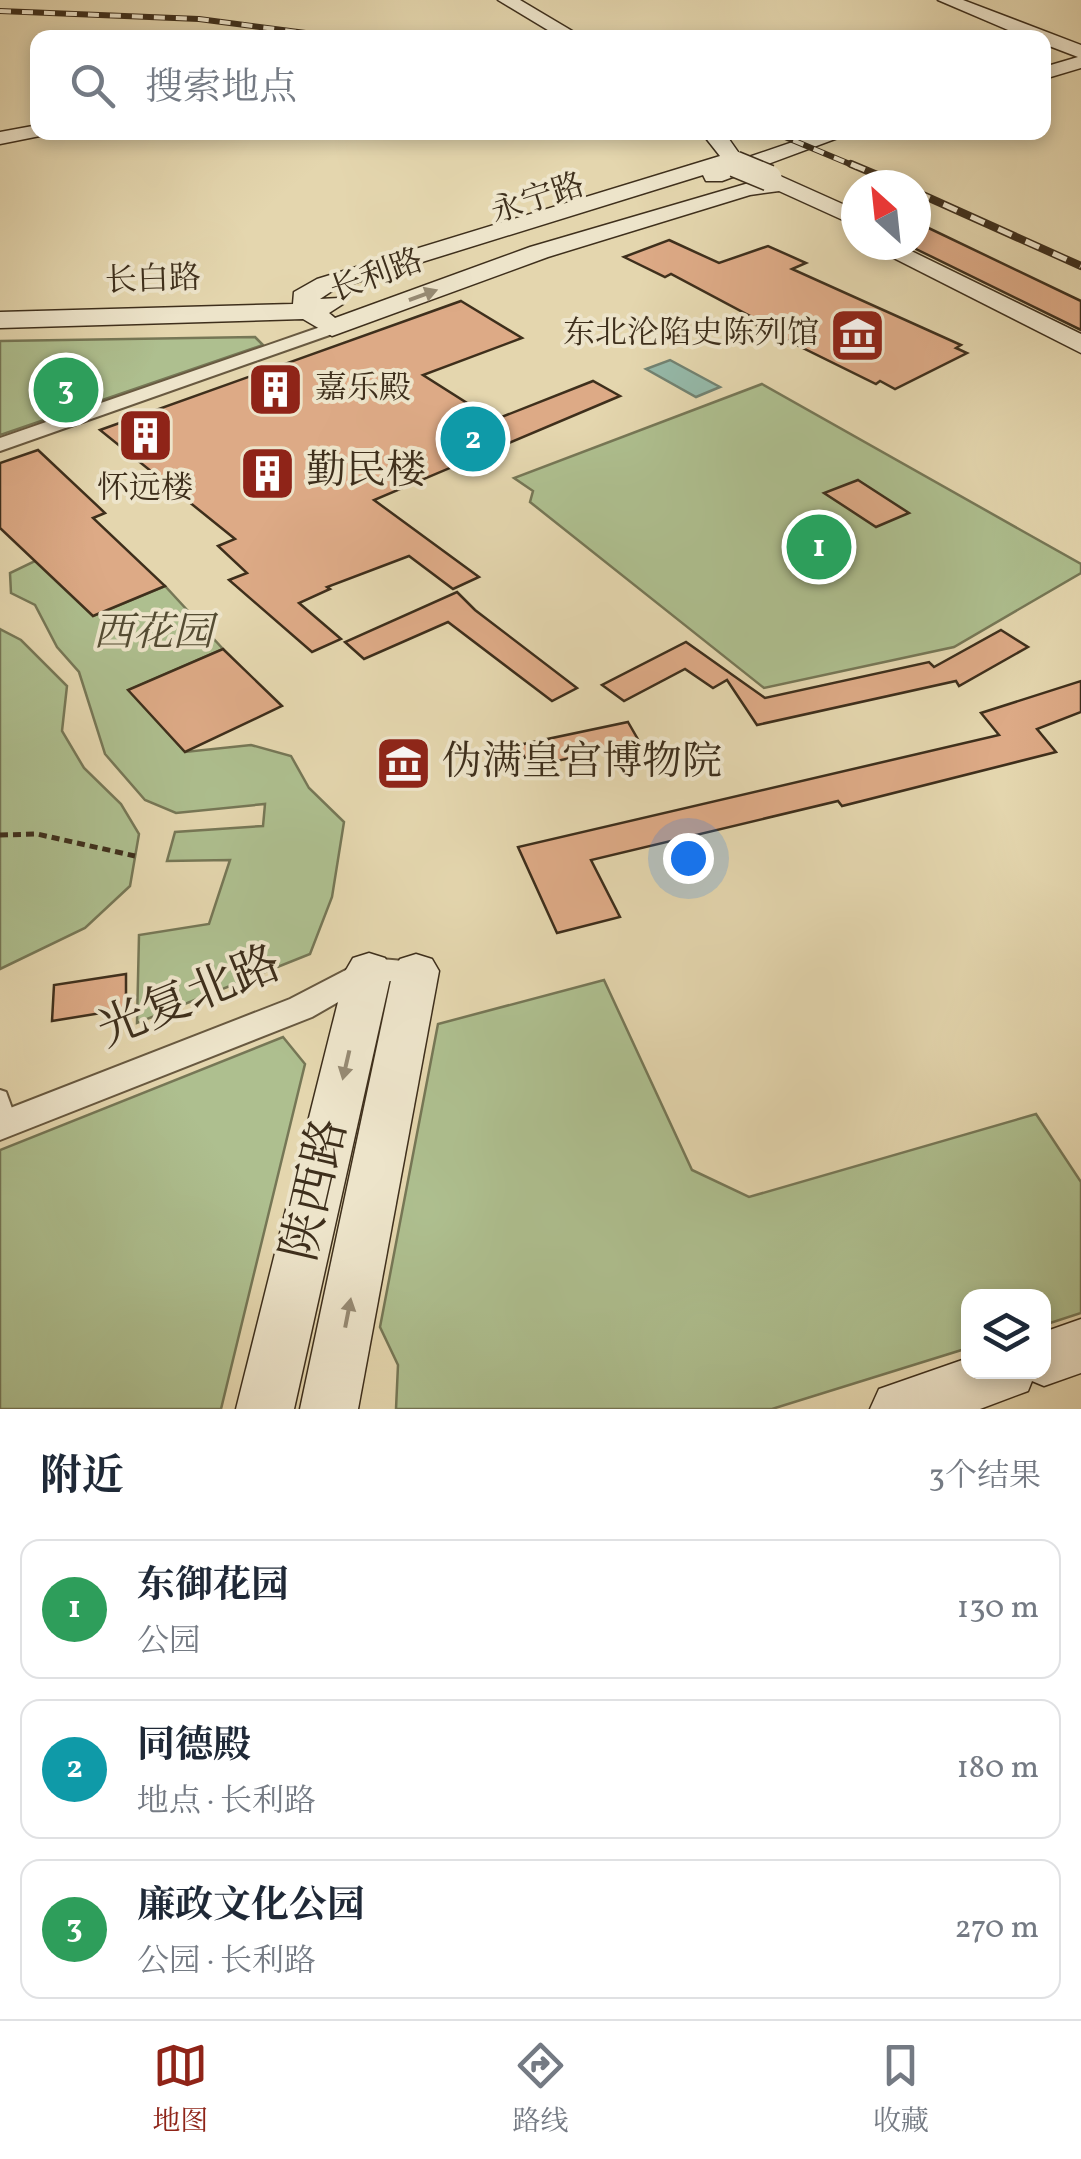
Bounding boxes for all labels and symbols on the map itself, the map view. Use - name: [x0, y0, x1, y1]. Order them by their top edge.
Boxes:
- street label: 永宁路: [486, 164, 590, 236]
- north arrow: [841, 170, 931, 260]
- street label: 长利路: [324, 240, 430, 314]
- street label: 长白路: [104, 257, 202, 305]
- one-way arrow: [409, 287, 439, 302]
- museum icon: 东北沦陷史陈列馆: [828, 305, 888, 365]
- place label: 东北沦陷史陈列馆: [563, 313, 819, 357]
- pin: 3: [34, 352, 98, 428]
- building icon: 嘉乐殿: [246, 360, 306, 420]
- place label: 嘉乐殿: [315, 368, 411, 412]
- pin: 2: [440, 402, 506, 476]
- building icon: 怀远楼: [115, 406, 175, 466]
- building icon: 勤民楼: [237, 443, 297, 503]
- place label: 勤民楼: [306, 445, 426, 501]
- place label: 怀远楼: [97, 468, 193, 512]
- pin: 1: [786, 510, 852, 584]
- park label: 西花园: [93, 607, 219, 663]
- museum icon: 伪满皇宫博物院: [373, 734, 433, 794]
- place label: 伪满皇宫博物院: [442, 736, 722, 792]
- your location: [663, 833, 714, 884]
- street label: 光复北路: [88, 932, 292, 1066]
- one-way arrow: [338, 1050, 353, 1081]
- street label: 陕西路: [268, 1112, 366, 1268]
- one-way arrow: [340, 1298, 356, 1329]

